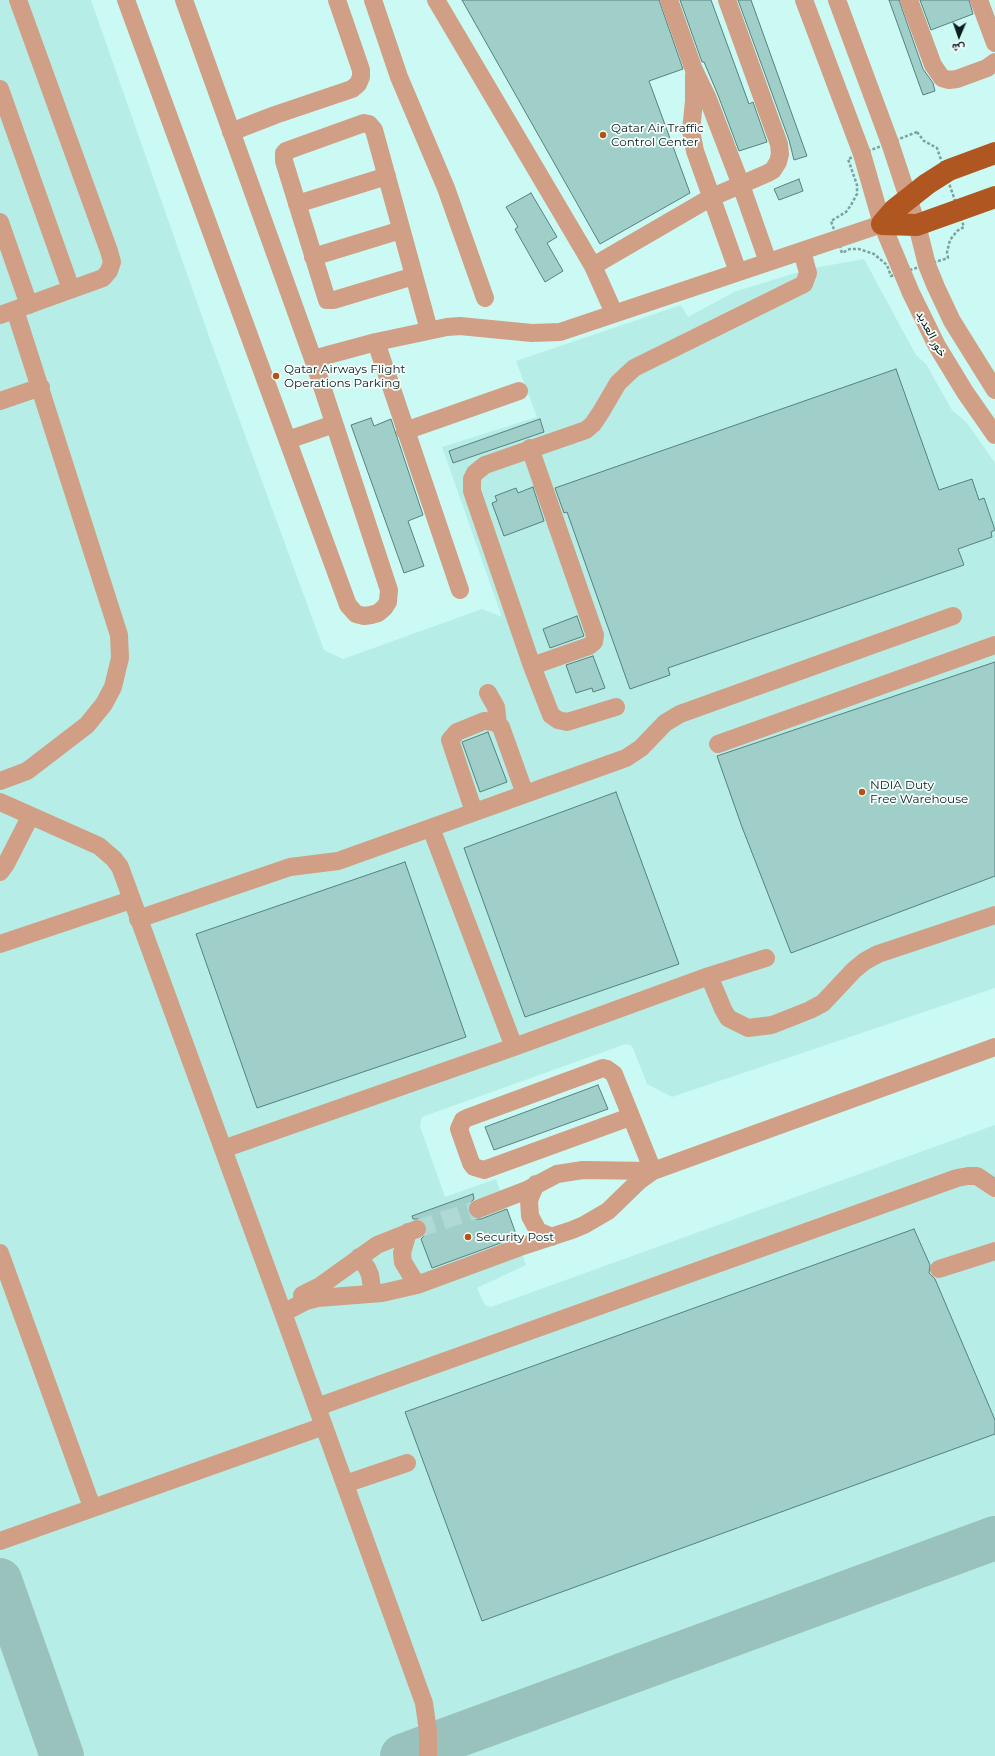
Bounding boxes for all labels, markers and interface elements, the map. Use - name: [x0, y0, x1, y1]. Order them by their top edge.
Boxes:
- north arrow: [939, 16, 979, 56]
- text: ش: [952, 41, 965, 55]
- place label: Qatar Air Traffic Control Center: [611, 121, 704, 149]
- marker: Qatar Air Traffic Control Center: [598, 130, 608, 140]
- street label: خور العديد: [913, 308, 949, 360]
- place label: Qatar Airways Flight Operations Parking: [284, 362, 405, 390]
- marker: Qatar Airways Flight Operations Parking: [271, 371, 281, 381]
- place label: NDIA Duty Free Warehouse: [870, 778, 968, 806]
- marker: NDIA Duty Free Warehouse: [857, 787, 867, 797]
- place label: Security Post: [476, 1230, 554, 1244]
- marker: Security Post: [463, 1232, 473, 1242]

